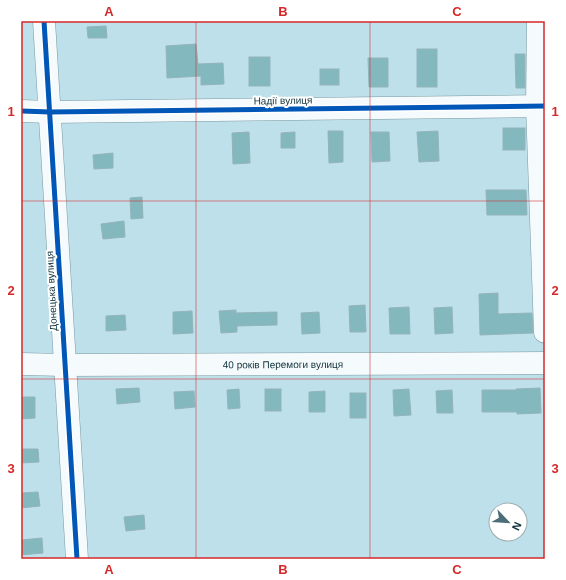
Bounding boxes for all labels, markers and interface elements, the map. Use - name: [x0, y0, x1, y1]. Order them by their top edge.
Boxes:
- text: A: [104, 4, 114, 19]
- text: B: [278, 4, 288, 19]
- text: C: [452, 4, 462, 19]
- street label: Надії вулиця: [253, 94, 313, 107]
- text: 1: [7, 104, 15, 119]
- text: 1: [551, 104, 559, 119]
- street label: Донецька вулиця: [44, 251, 59, 331]
- text: 2: [7, 283, 15, 298]
- text: 2: [551, 283, 559, 298]
- street label: 40 років Перемоги вулиця: [223, 359, 343, 370]
- text: 3: [7, 461, 15, 476]
- text: 3: [551, 461, 559, 476]
- north arrow: [488, 502, 528, 542]
- text: N: [510, 520, 524, 532]
- text: A: [104, 562, 114, 577]
- text: B: [278, 562, 288, 577]
- text: C: [452, 562, 462, 577]

